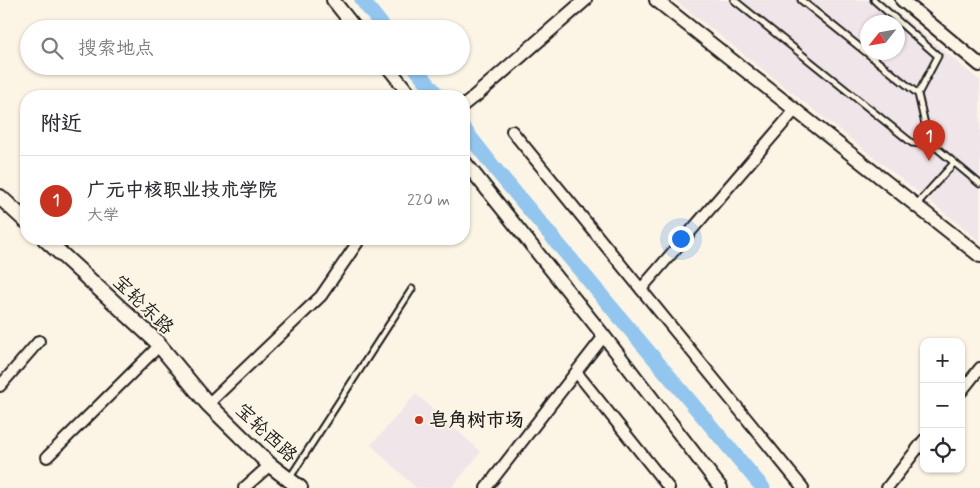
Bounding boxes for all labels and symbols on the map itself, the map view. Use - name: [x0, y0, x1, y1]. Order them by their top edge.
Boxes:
- north arrow: [860, 15, 905, 60]
- pin: 1: [913, 120, 945, 161]
- your location: [668, 226, 694, 252]
- street label: 宝轮东路: [107, 270, 179, 340]
- street label: 宝轮西路: [230, 398, 302, 468]
- place label: 皂角树市场: [429, 408, 524, 433]
- marker: 皂角树市场: [413, 414, 425, 426]

